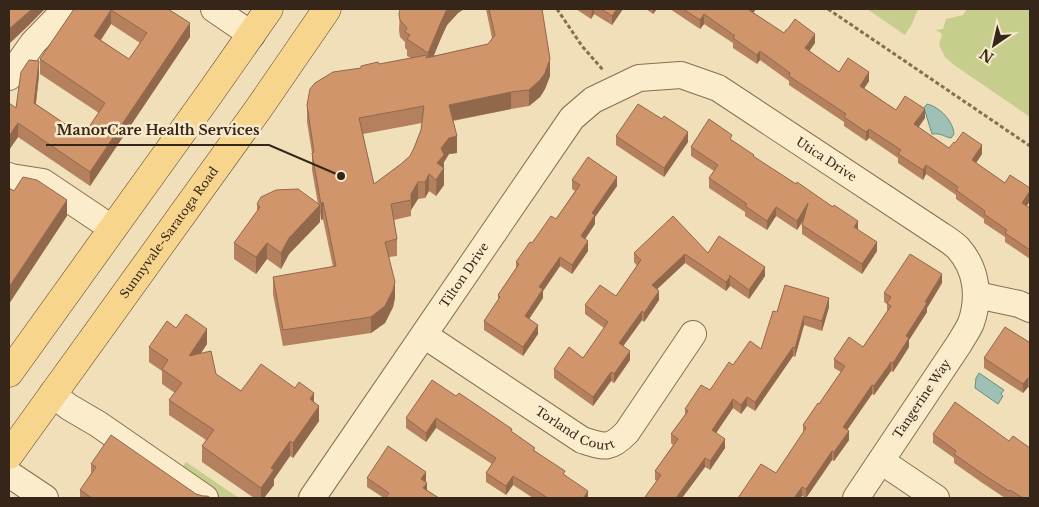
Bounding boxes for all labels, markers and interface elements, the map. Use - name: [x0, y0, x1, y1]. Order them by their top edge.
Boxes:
- north arrow: [969, 20, 1019, 70]
- text: N: [976, 45, 997, 67]
- callout: ManorCare Health Services: [46, 116, 269, 145]
- text: ManorCare Health Services: [57, 121, 260, 139]
- street label: Utica Drive: [793, 134, 860, 184]
- street label: Sunnyvale-Saratoga Road: [116, 164, 221, 301]
- street label: Tilton Drive: [436, 239, 492, 310]
- street label: Tangerine Way: [890, 356, 954, 441]
- street label: Torland Court: [533, 403, 617, 453]

